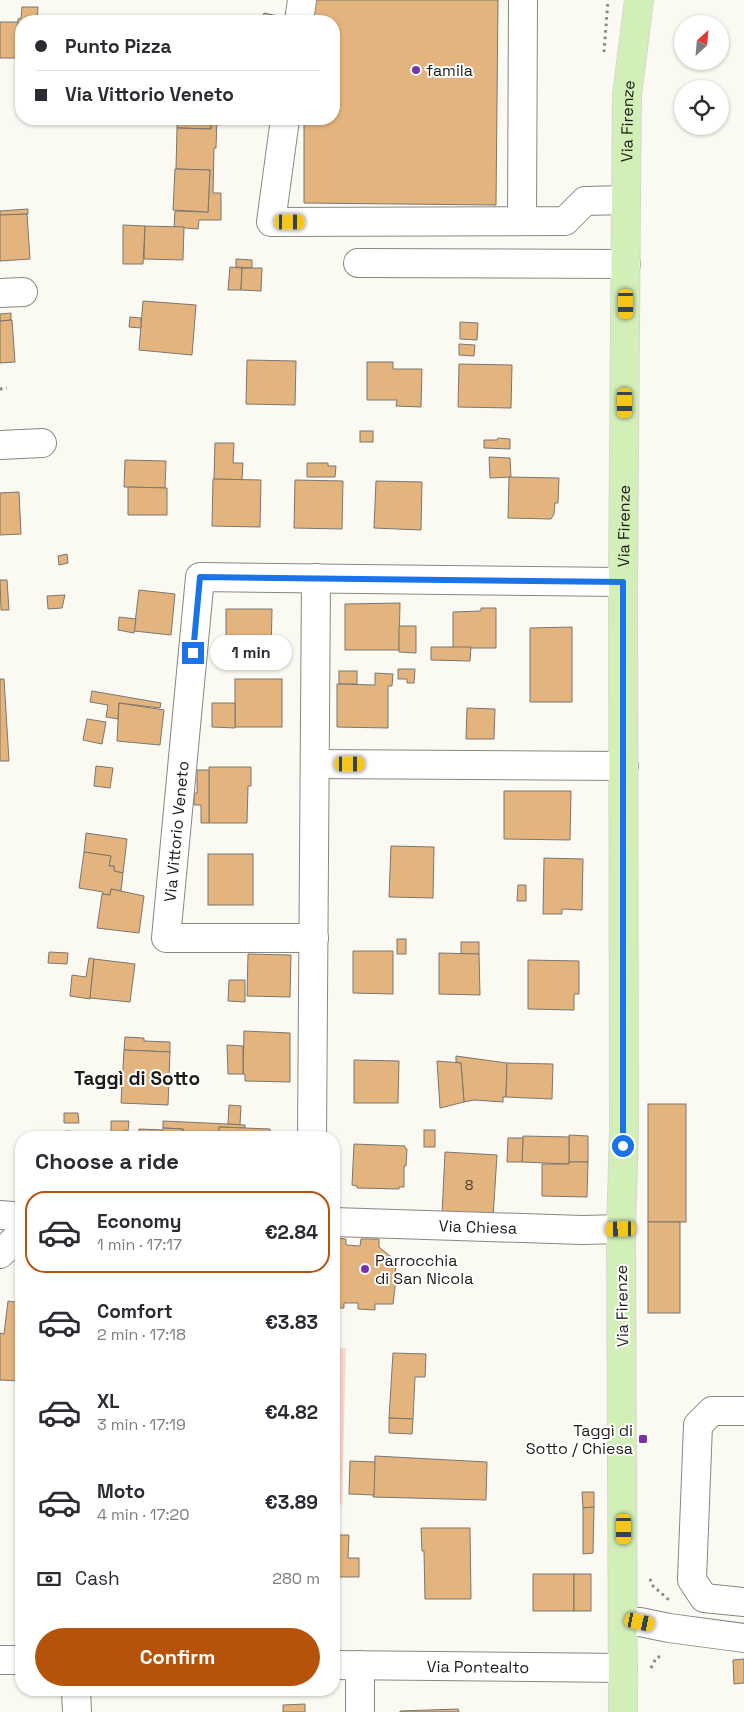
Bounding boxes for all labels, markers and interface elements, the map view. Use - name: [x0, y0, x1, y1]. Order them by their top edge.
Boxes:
- north arrow: [674, 15, 729, 70]
- map controls: [674, 15, 729, 135]
- text: Punto Pizza: [65, 34, 172, 59]
- place label: famila: [426, 60, 473, 81]
- marker: famila: [410, 64, 422, 76]
- street label: Via Firenze: [616, 79, 639, 162]
- button: locate: [674, 80, 729, 135]
- text: Via Vittorio Veneto: [65, 82, 234, 107]
- car: [275, 215, 305, 230]
- car: [618, 289, 633, 319]
- car: [617, 388, 632, 418]
- street label: Via Firenze: [613, 485, 634, 567]
- callout: 1 min: [210, 636, 293, 670]
- route end: [182, 642, 204, 664]
- text: 1 min: [231, 642, 271, 663]
- car: [335, 757, 365, 772]
- street label: Via Vittorio Veneto: [159, 760, 193, 903]
- district label: Taggì di Sotto: [74, 1066, 200, 1091]
- route start: [612, 1135, 634, 1157]
- text: Choose a ride: [35, 1147, 179, 1175]
- house number: 8: [465, 1176, 474, 1194]
- text: Economy: [97, 1209, 181, 1234]
- icon: car: [37, 1210, 82, 1255]
- street label: Via Chiesa: [438, 1215, 517, 1238]
- text: €2.84: [265, 1220, 318, 1245]
- car: [605, 1221, 636, 1237]
- text: 1 min · 17:17: [97, 1234, 182, 1255]
- place label: Parrocchia di San Nicola: [375, 1250, 473, 1289]
- marker: Parrocchia di San Nicola: [359, 1263, 371, 1275]
- street label: Via Firenze: [611, 1265, 633, 1347]
- text: Comfort: [97, 1299, 173, 1324]
- icon: car: [37, 1300, 82, 1345]
- text: €3.83: [265, 1310, 318, 1335]
- text: 2 min · 17:18: [97, 1324, 186, 1345]
- text: XL: [97, 1389, 120, 1414]
- icon: car: [37, 1390, 82, 1435]
- text: €4.82: [265, 1400, 318, 1425]
- text: 3 min · 17:19: [97, 1414, 186, 1435]
- place label: Taggì di Sotto / Chiesa: [526, 1420, 633, 1459]
- marker: Taggì di Sotto / Chiesa: [637, 1433, 649, 1445]
- text: Moto: [97, 1479, 145, 1504]
- icon: car: [37, 1480, 82, 1525]
- text: €3.89: [265, 1490, 318, 1515]
- text: 4 min · 17:20: [97, 1504, 189, 1525]
- car: [616, 1514, 631, 1544]
- icon: cash: [35, 1565, 63, 1593]
- text: Cash: [75, 1566, 120, 1591]
- text: 280 m: [272, 1568, 320, 1589]
- car: [623, 1612, 656, 1632]
- button: Confirm: [35, 1628, 320, 1686]
- street label: Via Pontealto: [427, 1655, 529, 1678]

